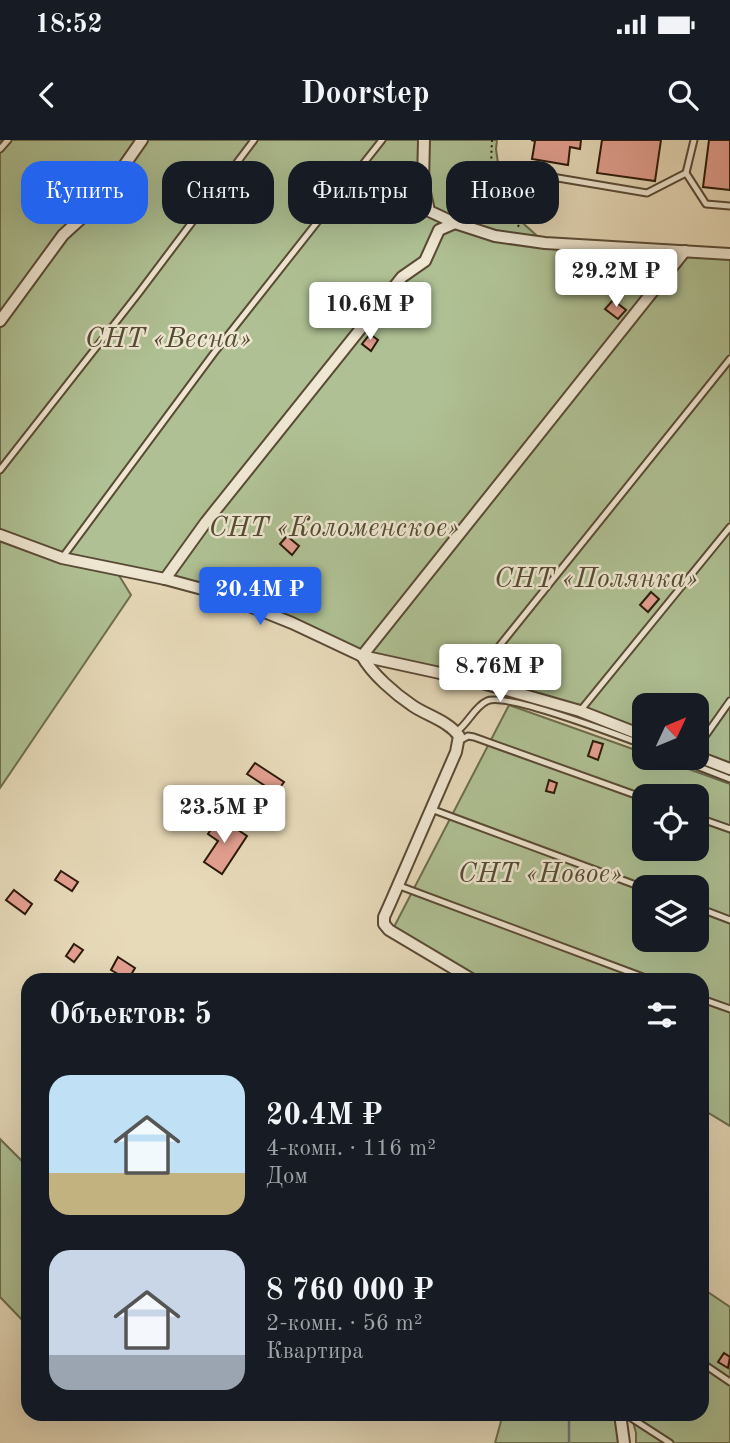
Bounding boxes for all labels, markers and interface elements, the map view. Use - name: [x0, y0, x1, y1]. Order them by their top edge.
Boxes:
- text: 18:52: [35, 12, 103, 38]
- icon: back: [28, 76, 66, 114]
- icon: search: [664, 76, 702, 114]
- text: Doorstep: [300, 79, 430, 111]
- chip: Купить: [21, 161, 148, 224]
- chip: Снять: [162, 161, 274, 224]
- chip: Фильтры: [288, 161, 432, 224]
- chip: Новое: [446, 161, 559, 224]
- pin: 29.2M ₽: [551, 250, 681, 309]
- text: 29.2M ₽: [571, 260, 661, 283]
- pin: 10.6M ₽: [305, 282, 435, 342]
- text: 10.6M ₽: [325, 293, 415, 316]
- park label: СНТ «Весна»: [85, 326, 251, 354]
- park label: СНТ «Коломенское»: [209, 515, 459, 543]
- park label: СНТ «Полянка»: [494, 566, 698, 594]
- pin: 20.4M ₽: [195, 568, 325, 627]
- text: 20.4M ₽: [215, 578, 305, 601]
- pin: 8.76M ₽: [435, 644, 565, 704]
- text: 8.76M ₽: [455, 655, 545, 678]
- north arrow: [632, 693, 709, 770]
- map controls: [632, 693, 709, 952]
- button: locate: [632, 784, 709, 861]
- pin: 23.5M ₽: [159, 786, 289, 845]
- text: 23.5M ₽: [179, 796, 269, 819]
- park label: СНТ «Новое»: [458, 861, 622, 889]
- button: layers: [632, 875, 709, 952]
- icon: filters: [643, 996, 681, 1034]
- text: Объектов: 5: [49, 1000, 212, 1030]
- text: 20.4M ₽: [266, 1101, 383, 1131]
- icon: home: [105, 1103, 189, 1187]
- text: 4-комн. · 116 m²: [266, 1137, 436, 1160]
- text: Дом: [266, 1165, 308, 1188]
- text: 8 760 000 ₽: [266, 1276, 434, 1306]
- icon: home: [105, 1278, 189, 1362]
- text: 2-комн. · 56 m²: [266, 1312, 423, 1335]
- text: Квартира: [266, 1340, 364, 1363]

